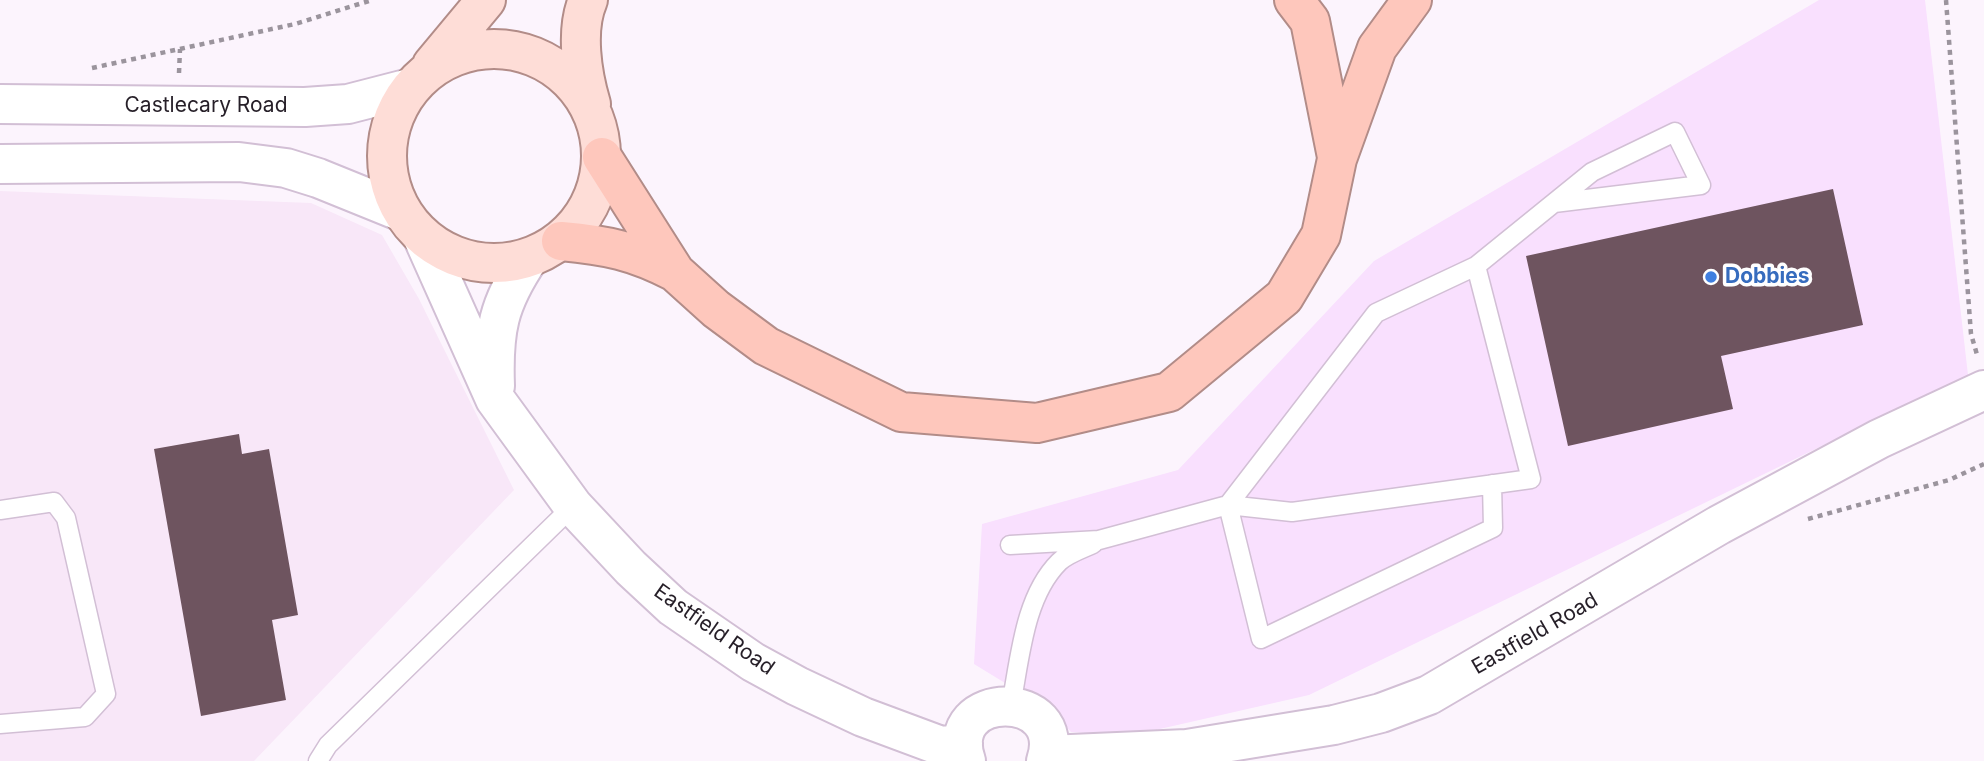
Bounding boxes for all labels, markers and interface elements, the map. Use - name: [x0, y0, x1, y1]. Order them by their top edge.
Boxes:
- street label: Castlecary Road: [124, 93, 288, 119]
- place label: Dobbies: [1725, 264, 1809, 290]
- marker: Dobbies: [1703, 269, 1719, 285]
- street label: Eastfield Road: [649, 579, 779, 681]
- street label: Eastfield Road: [1467, 588, 1603, 680]

